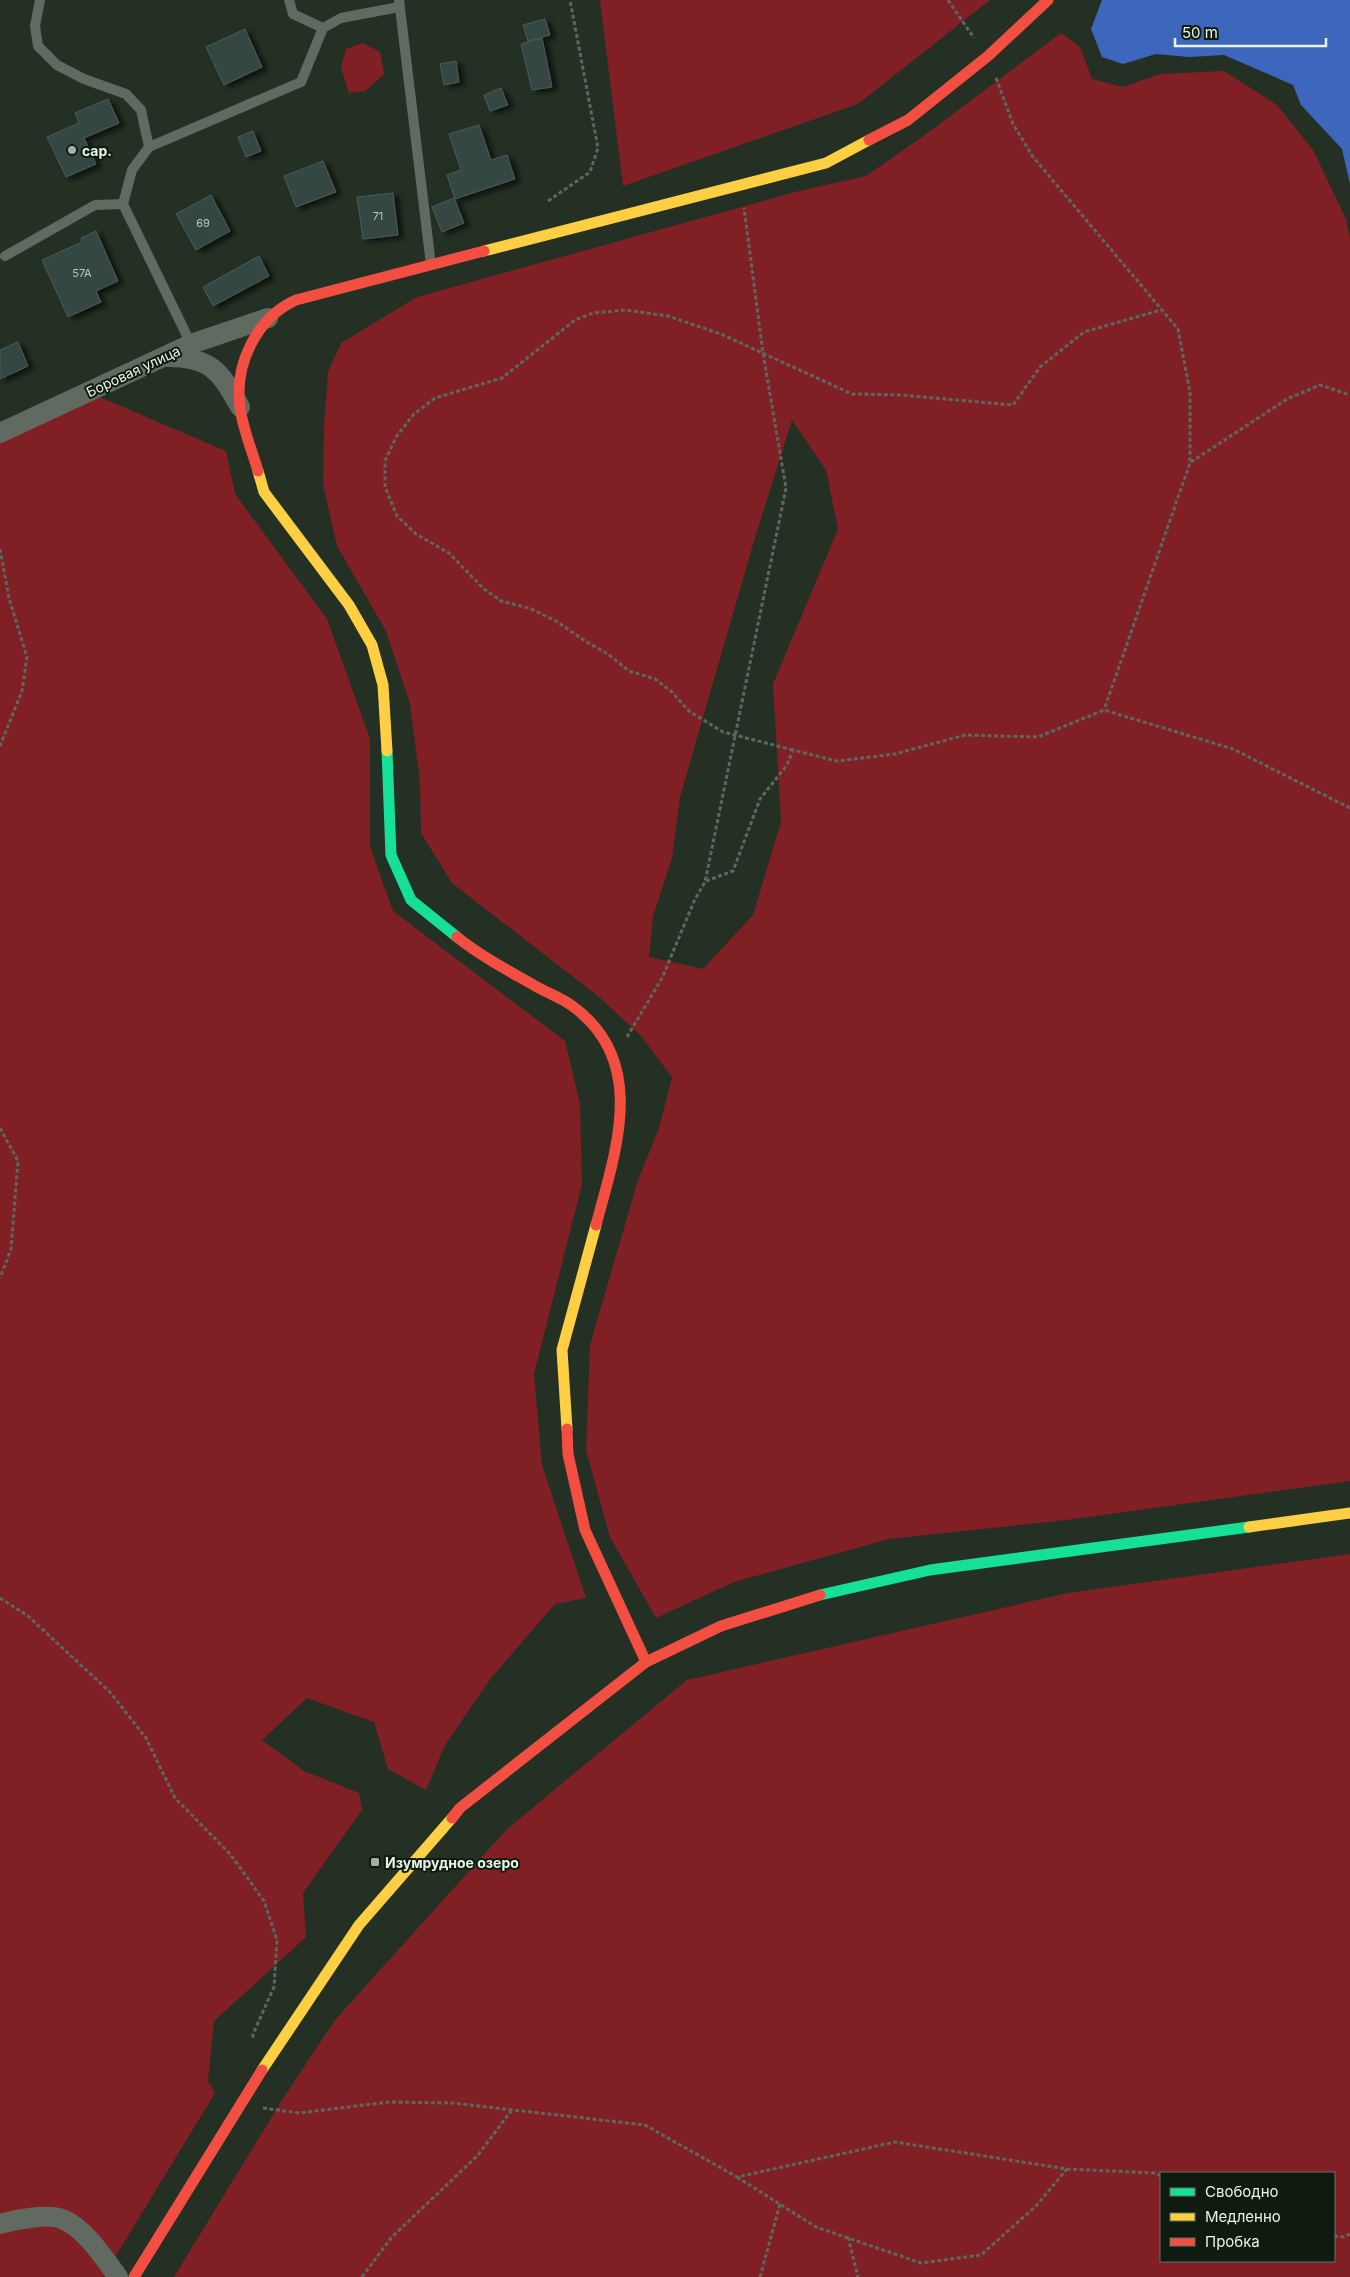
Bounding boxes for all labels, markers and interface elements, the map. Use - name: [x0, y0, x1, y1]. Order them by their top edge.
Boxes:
- scale bar: [1175, 15, 1326, 47]
- text: 50 m: [1182, 23, 1218, 42]
- place label: сар.: [82, 142, 112, 159]
- marker: сар.: [66, 144, 78, 156]
- house number: 71: [373, 209, 383, 223]
- house number: 69: [196, 216, 210, 230]
- house number: 57А: [72, 266, 92, 280]
- street label: Боровая улица: [83, 342, 183, 400]
- place label: Изумрудное озеро: [385, 1854, 519, 1871]
- marker: Изумрудное озеро: [369, 1856, 381, 1868]
- legend: [1160, 2172, 1335, 2262]
- text: Свободно: [1205, 2182, 1279, 2201]
- text: Медленно: [1205, 2207, 1281, 2226]
- text: Пробка: [1205, 2232, 1260, 2251]

